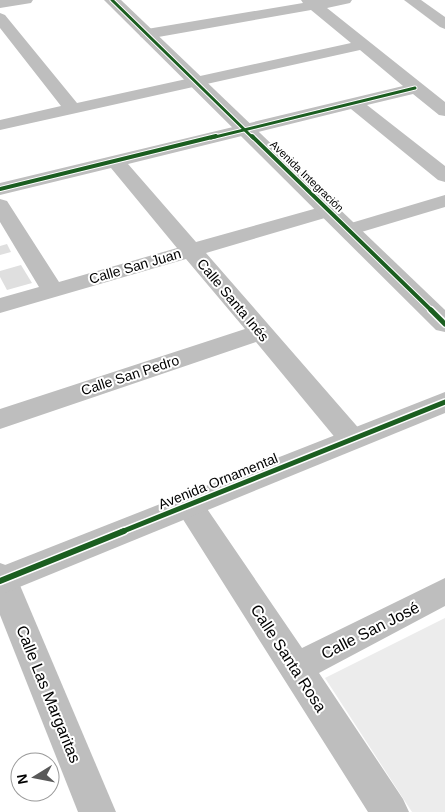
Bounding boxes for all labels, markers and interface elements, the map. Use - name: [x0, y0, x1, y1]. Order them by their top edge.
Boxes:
- street label: Avenida Integración: [268, 138, 346, 214]
- street label: Calle San Juan: [87, 245, 183, 287]
- street label: Calle Santa Inés: [194, 256, 272, 344]
- street label: Calle San Pedro: [79, 352, 181, 398]
- street label: Avenida Ornamental: [156, 450, 280, 512]
- street label: Calle San José: [318, 598, 422, 662]
- street label: Calle Santa Rosa: [248, 601, 330, 715]
- street label: Calle Las Margaritas: [13, 623, 84, 765]
- north arrow: [10, 752, 60, 802]
- text: N: [13, 773, 31, 786]

